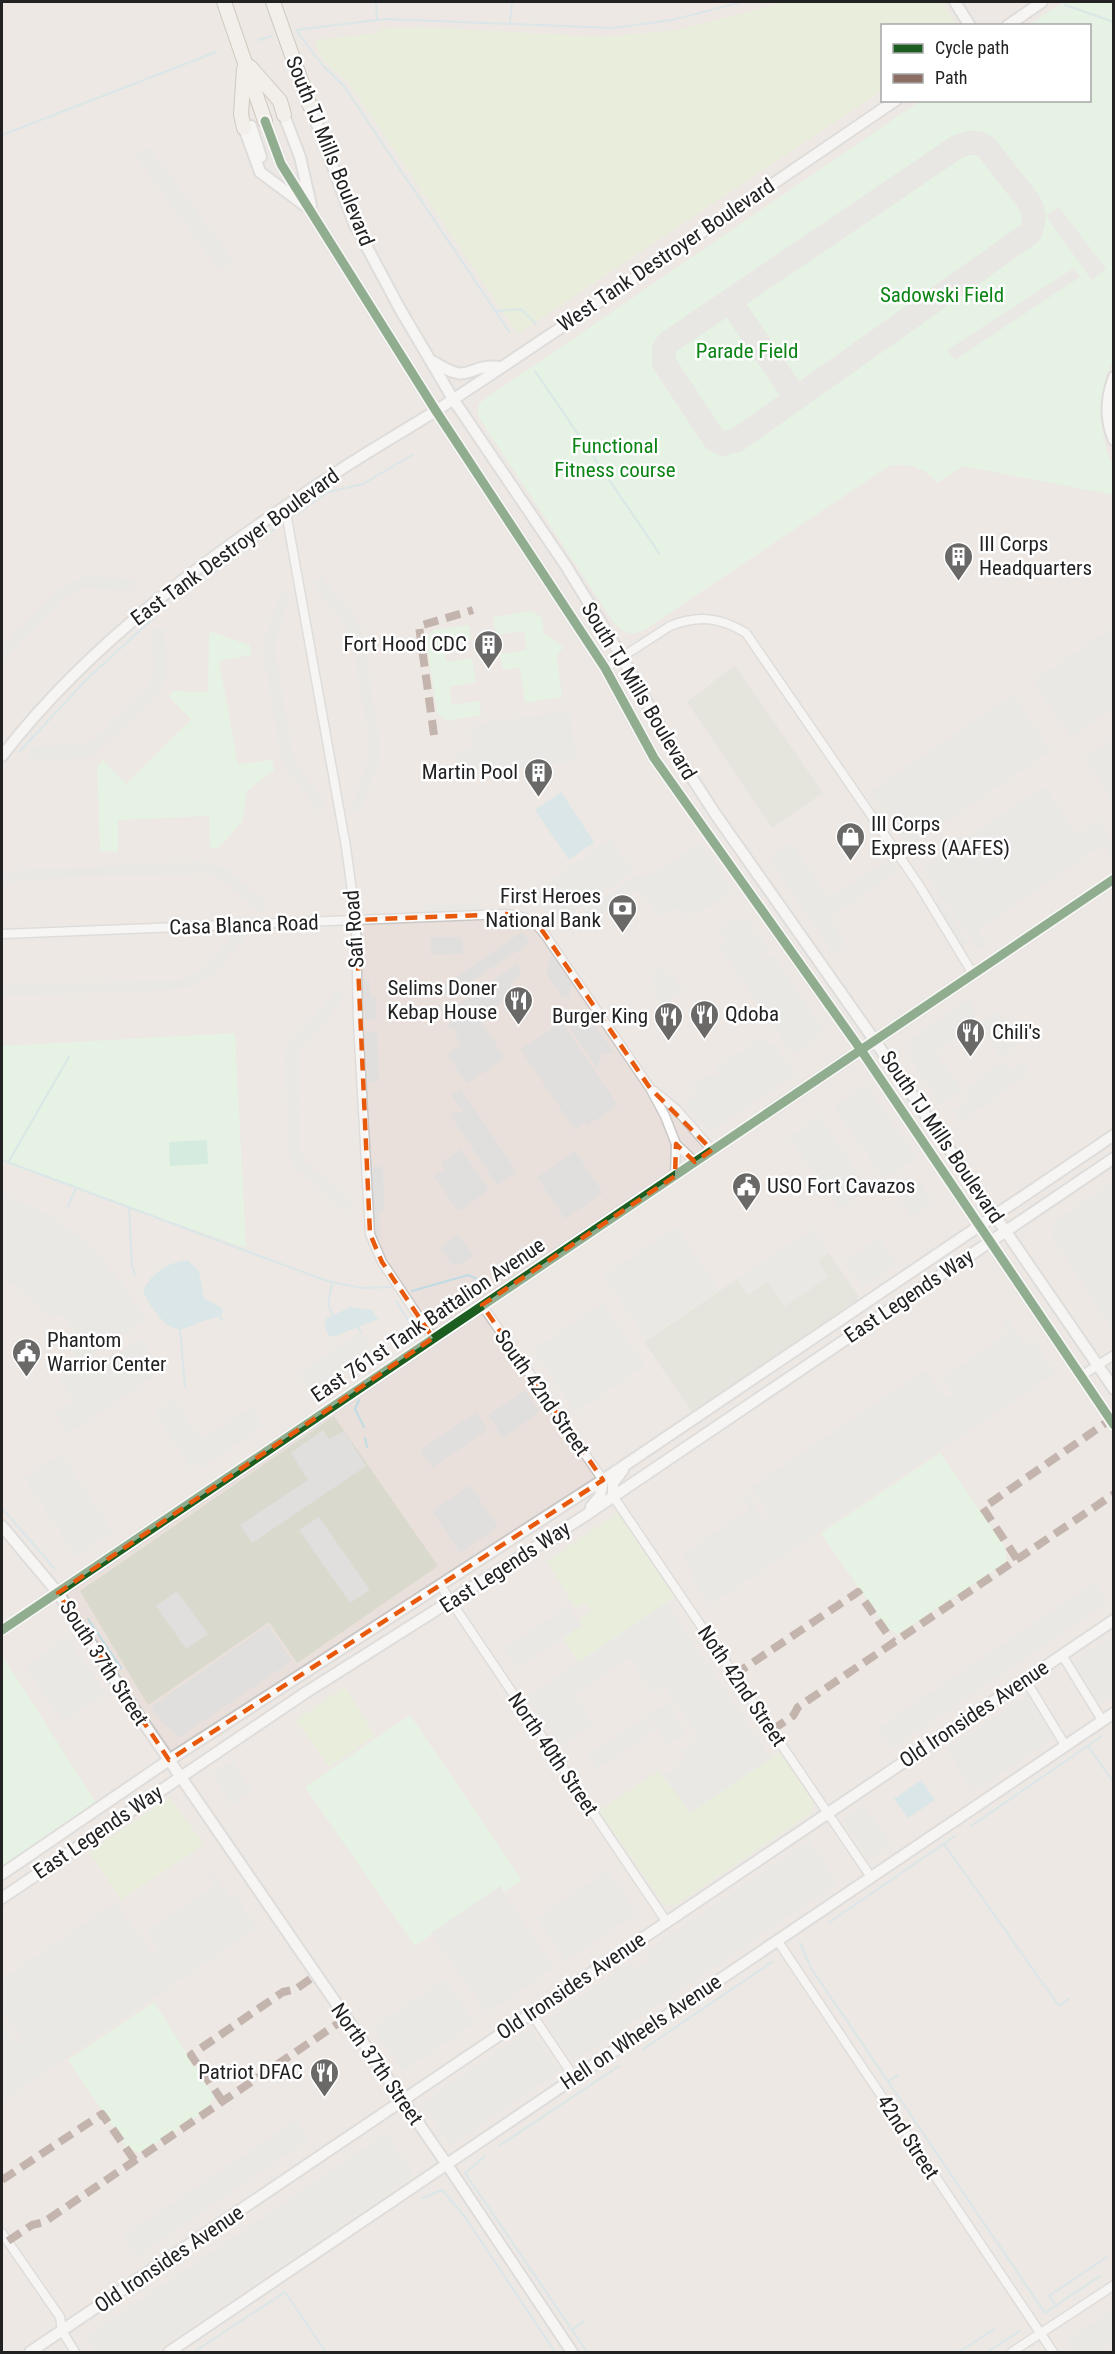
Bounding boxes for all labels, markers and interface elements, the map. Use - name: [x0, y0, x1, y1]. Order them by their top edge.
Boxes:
- legend: [881, 24, 1091, 102]
- text: Cycle path: [935, 37, 1009, 58]
- street label: South TJ Mills Boulevard: [281, 53, 379, 249]
- text: Path: [935, 67, 968, 88]
- street label: West Tank Destroyer Boulevard: [553, 173, 779, 337]
- park label: Sadowski Field: [880, 283, 1004, 307]
- park label: Parade Field: [696, 339, 798, 363]
- park label: Functional Fitness course: [554, 434, 676, 482]
- street label: East Tank Destroyer Boulevard: [126, 464, 344, 630]
- place label: III Corps Headquarters: [979, 532, 1092, 580]
- building icon: III Corps Headquarters: [942, 540, 974, 582]
- street label: South TJ Mills Boulevard: [577, 598, 701, 784]
- building icon: Fort Hood CDC: [472, 628, 504, 670]
- place label: Fort Hood CDC: [343, 632, 467, 656]
- building icon: Martin Pool: [523, 756, 555, 798]
- place label: Martin Pool: [422, 760, 518, 784]
- place label: III Corps Express (AAFES): [871, 812, 1010, 860]
- shop icon: III Corps Express (AAFES): [834, 820, 866, 862]
- place label: First Heroes National Bank: [485, 884, 602, 932]
- street label: Safi Road: [339, 889, 369, 969]
- bank icon: First Heroes National Bank: [606, 892, 638, 934]
- street label: Casa Blanca Road: [169, 910, 319, 940]
- place label: Selims Doner Kebap House: [387, 976, 497, 1024]
- restaurant icon: Selims Doner Kebap House: [502, 984, 534, 1026]
- restaurant icon: Qdoba: [688, 998, 720, 1040]
- restaurant icon: Burger King: [653, 1000, 685, 1042]
- place label: Qdoba: [725, 1002, 779, 1026]
- place label: Burger King: [552, 1004, 648, 1028]
- restaurant icon: Chili's: [955, 1016, 987, 1058]
- place label: Chili's: [992, 1020, 1041, 1044]
- street label: South TJ Mills Boulevard: [875, 1046, 1009, 1228]
- public building icon: USO Fort Cavazos: [730, 1170, 762, 1212]
- place label: USO Fort Cavazos: [767, 1174, 915, 1198]
- street label: East 761st Tank Battalion Avenue: [307, 1233, 549, 1407]
- street label: East Legends Way: [840, 1244, 978, 1348]
- street label: South 42nd Street: [490, 1325, 594, 1461]
- place label: Phantom Warrior Center: [47, 1328, 166, 1376]
- public building icon: Phantom Warrior Center: [10, 1336, 42, 1378]
- street label: East Legends Way: [435, 1516, 575, 1618]
- street label: South 37th Street: [55, 1596, 153, 1730]
- street label: Noth 42nd Street: [693, 1621, 791, 1751]
- street label: Old Ironsides Avenue: [895, 1655, 1053, 1773]
- street label: North 40th Street: [503, 1688, 603, 1820]
- street label: East Legends Way: [29, 1780, 167, 1884]
- street label: Old Ironsides Avenue: [492, 1927, 650, 2045]
- street label: Hell on Wheels Avenue: [556, 1969, 726, 2095]
- street label: North 37th Street: [326, 1999, 428, 2129]
- restaurant icon: Patriot DFAC: [308, 2056, 340, 2098]
- place label: Patriot DFAC: [198, 2060, 303, 2084]
- street label: 42nd Street: [872, 2090, 944, 2184]
- street label: Old Ironsides Avenue: [90, 2200, 248, 2318]

